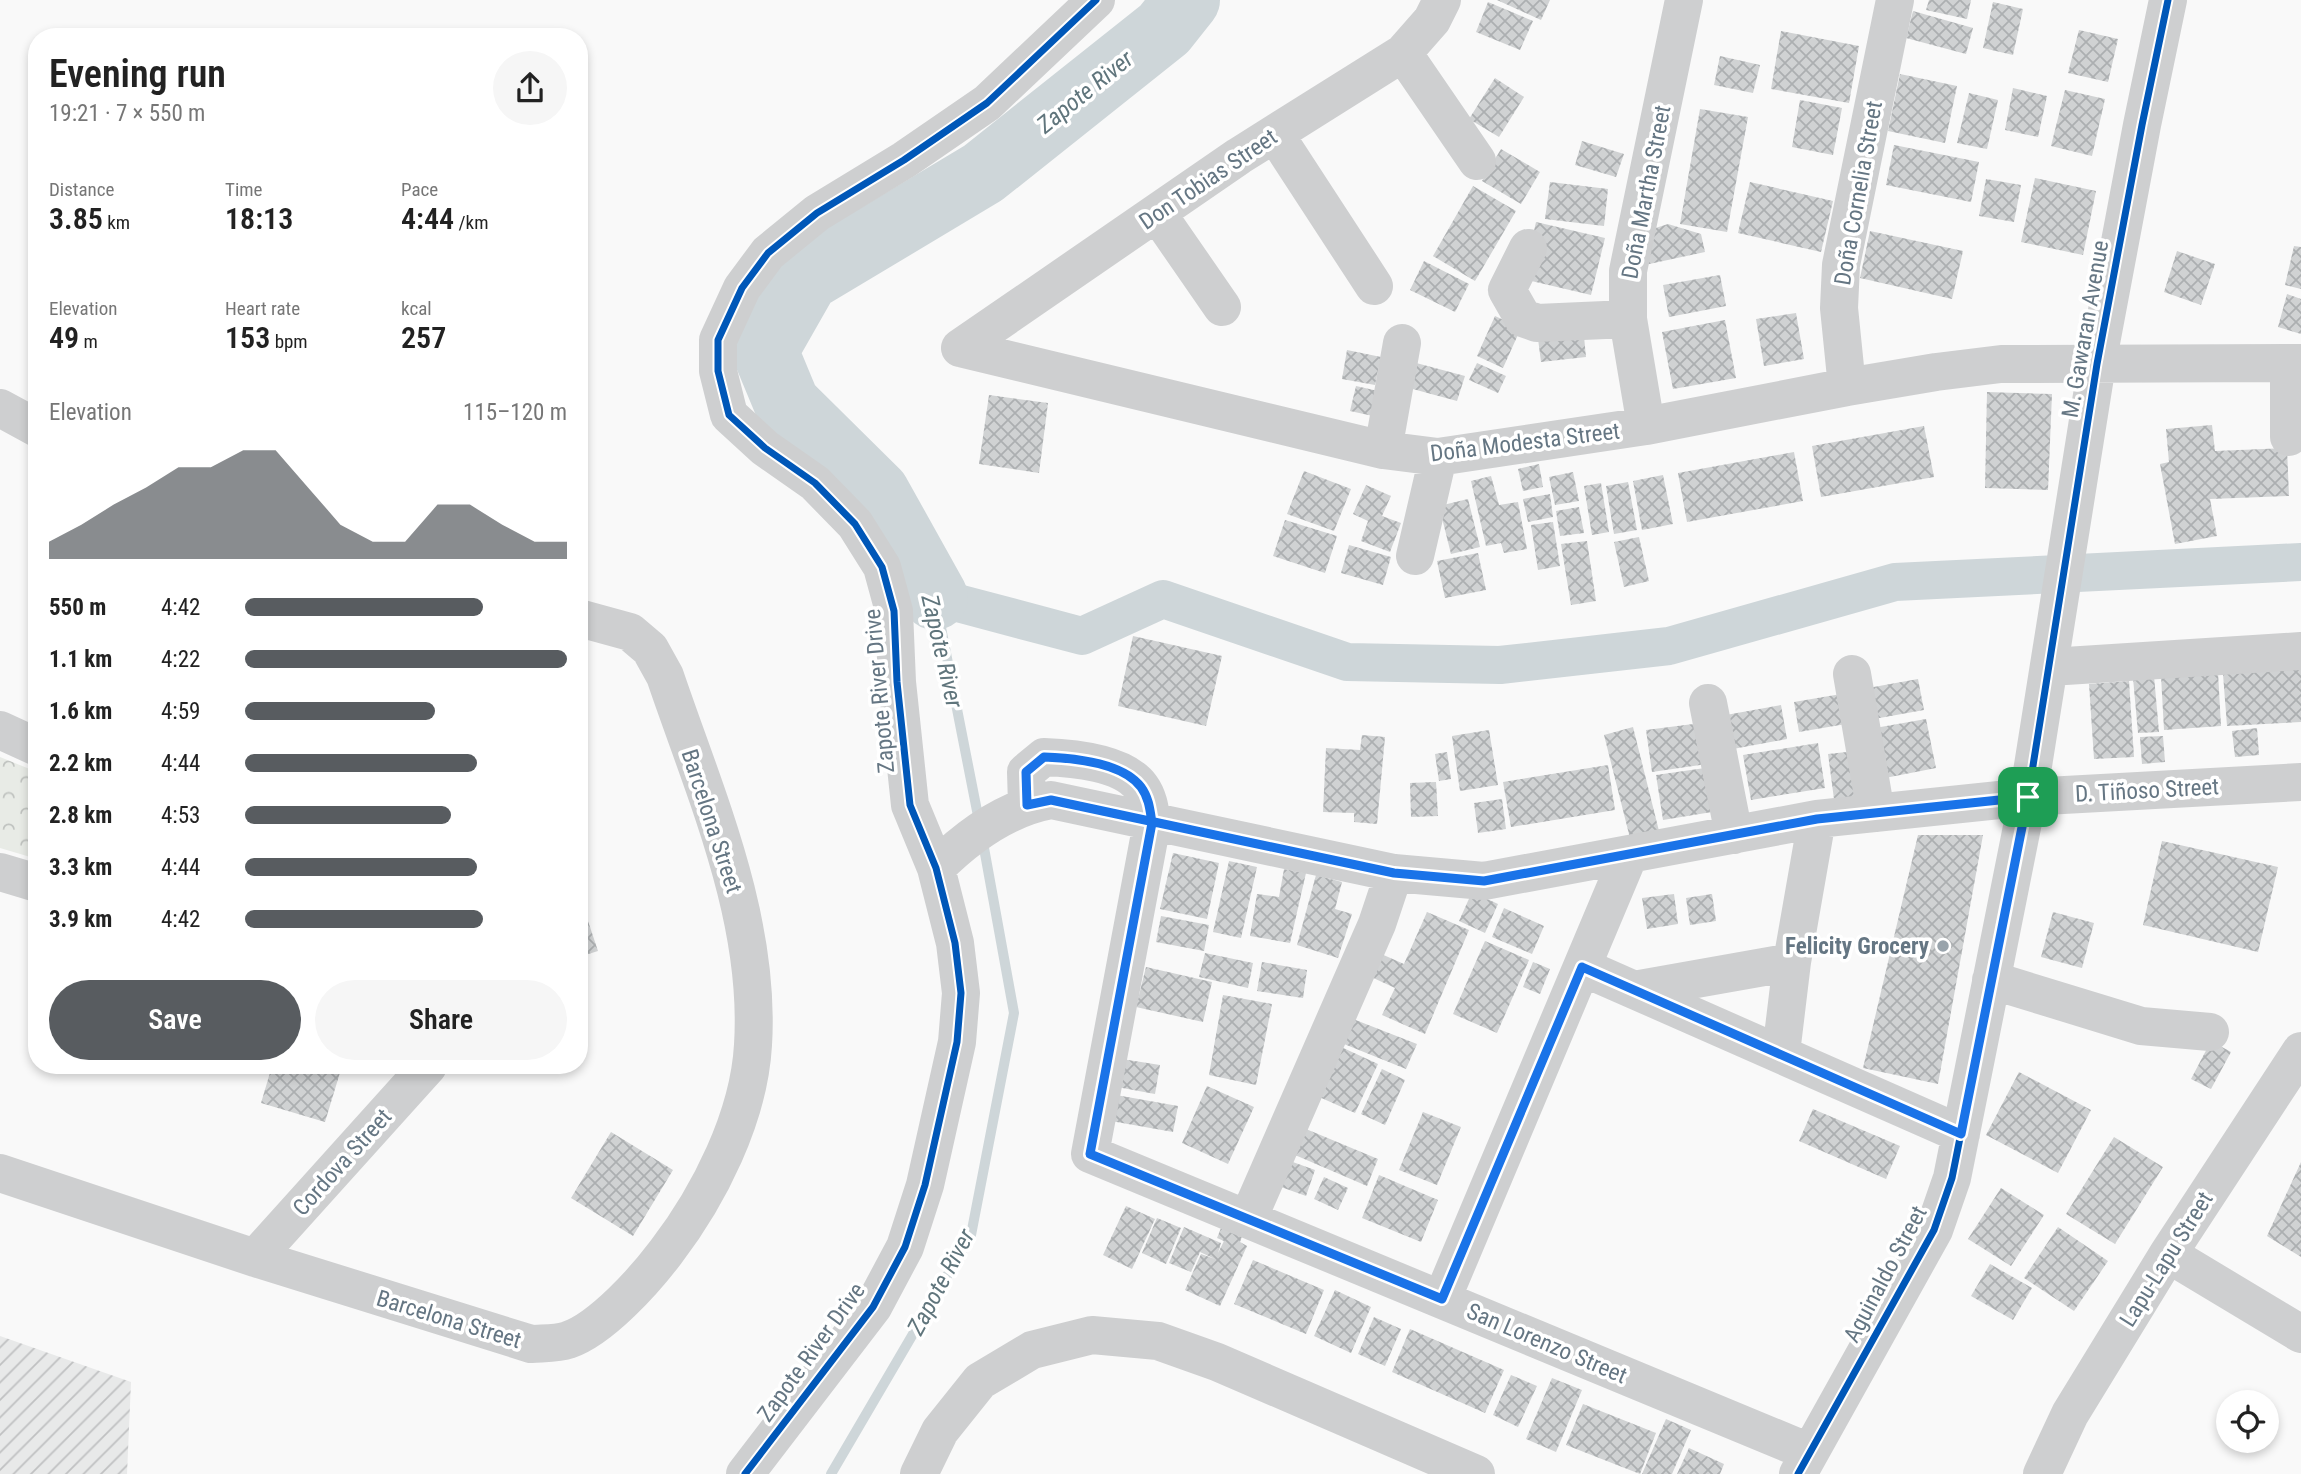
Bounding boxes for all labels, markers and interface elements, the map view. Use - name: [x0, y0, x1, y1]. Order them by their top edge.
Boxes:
- water label: Zapote River: [1031, 44, 1139, 140]
- button: share: [493, 51, 567, 125]
- text: Evening run: [49, 52, 226, 96]
- street label: Doña Cornelia Street: [1829, 99, 1888, 287]
- text: 19:21 · 7 × 550 m: [49, 100, 205, 127]
- street label: Doña Martha Street: [1616, 103, 1677, 281]
- street label: Don Tobias Street: [1134, 123, 1282, 235]
- text: Distance: [49, 178, 114, 201]
- text: Time: [225, 178, 262, 201]
- text: Pace: [401, 178, 438, 201]
- text: 3.85: [49, 201, 103, 236]
- text: 18:13: [225, 201, 293, 236]
- text: 4:44: [401, 201, 454, 236]
- text: km: [103, 211, 130, 234]
- text: /km: [454, 211, 488, 234]
- street label: M. Gawaran Avenue: [2057, 238, 2114, 420]
- text: Elevation: [49, 297, 117, 320]
- text: Heart rate: [225, 297, 300, 320]
- text: kcal: [401, 297, 432, 320]
- text: 49: [49, 320, 79, 355]
- text: 153: [225, 320, 270, 355]
- text: 257: [401, 320, 446, 355]
- text: m: [79, 330, 98, 353]
- text: bpm: [270, 330, 308, 353]
- text: Elevation: [49, 399, 132, 426]
- text: 115–120 m: [463, 399, 567, 426]
- street label: Doña Modesta Street: [1429, 417, 1621, 468]
- water label: Zapote River: [915, 591, 969, 711]
- text: 550 m: [49, 594, 106, 621]
- text: 4:42: [161, 594, 200, 621]
- street label: Zapote River Drive: [859, 608, 900, 774]
- text: 1.1 km: [49, 646, 112, 673]
- text: 4:22: [161, 646, 200, 673]
- text: 1.6 km: [49, 698, 112, 725]
- text: 4:59: [161, 698, 200, 725]
- street label: Barcelona Street: [676, 746, 748, 897]
- text: 2.2 km: [49, 750, 112, 777]
- text: 4:44: [161, 750, 200, 777]
- pin: [1998, 767, 2058, 827]
- street label: D. Tiñoso Street: [2074, 773, 2220, 808]
- icon: arrive: [2009, 778, 2047, 816]
- text: 2.8 km: [49, 802, 112, 829]
- text: 4:53: [161, 802, 200, 829]
- text: 3.3 km: [49, 854, 112, 881]
- text: 4:44: [161, 854, 200, 881]
- text: 3.9 km: [49, 906, 112, 933]
- text: 4:42: [161, 906, 200, 933]
- place label: Felicity Grocery: [1785, 933, 1930, 960]
- marker: Felicity Grocery: [1935, 938, 1951, 954]
- button: Save: [49, 980, 301, 1060]
- button: Share: [315, 980, 567, 1060]
- street label: Cordova Street: [287, 1103, 397, 1221]
- street label: Lapu-Lapu Street: [2114, 1187, 2219, 1332]
- street label: Aguinaldo Street: [1838, 1201, 1933, 1347]
- water label: Zapote River: [901, 1224, 981, 1340]
- street label: Zapote River Drive: [752, 1278, 871, 1427]
- street label: Barcelona Street: [373, 1285, 524, 1354]
- street label: San Lorenzo Street: [1463, 1298, 1631, 1389]
- map controls: [2216, 1390, 2279, 1453]
- button: locate: [2216, 1390, 2279, 1453]

